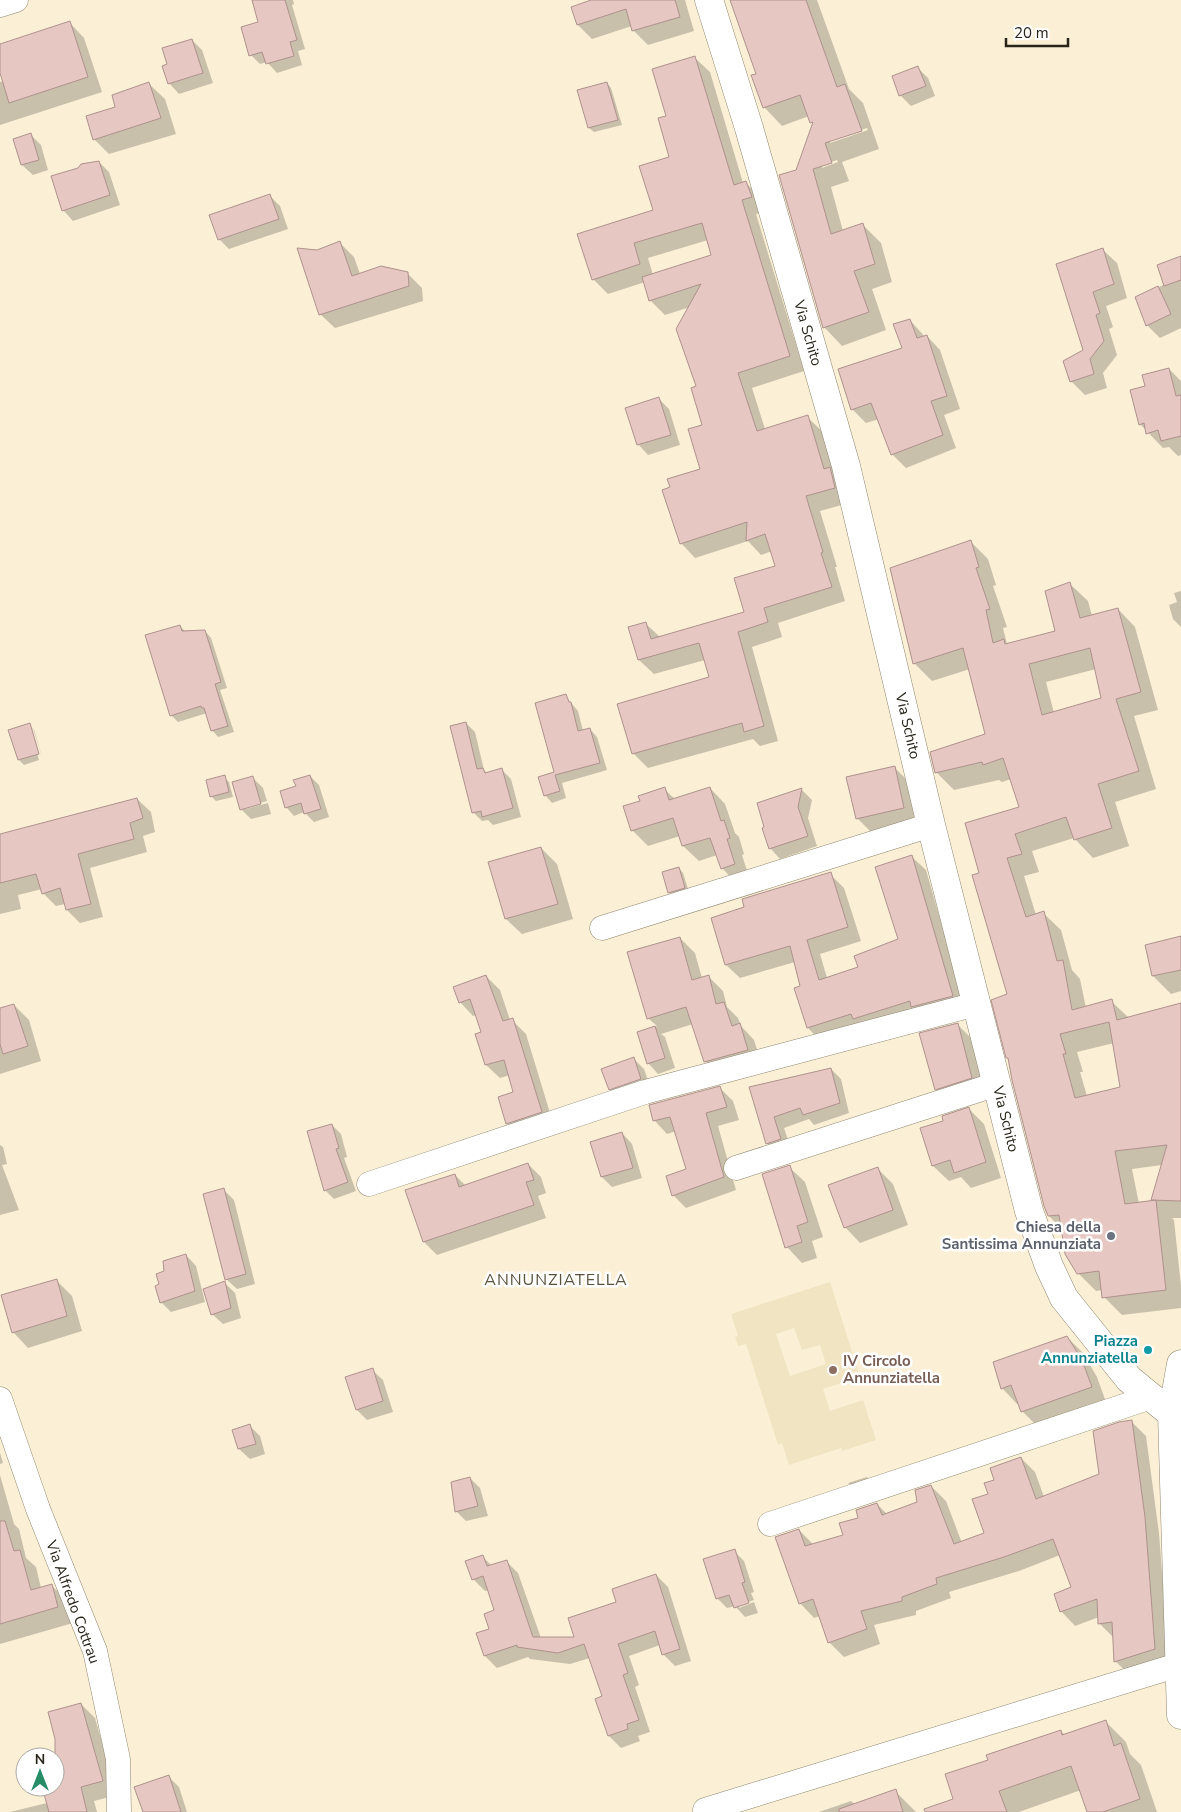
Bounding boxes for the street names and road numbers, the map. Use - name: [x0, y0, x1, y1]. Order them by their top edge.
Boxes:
- street label: Via Schito: [789, 297, 827, 368]
- street label: Via Schito: [890, 690, 925, 761]
- street label: Via Schito: [988, 1083, 1024, 1154]
- street label: Via Alfredo Cottrau: [41, 1537, 105, 1666]

